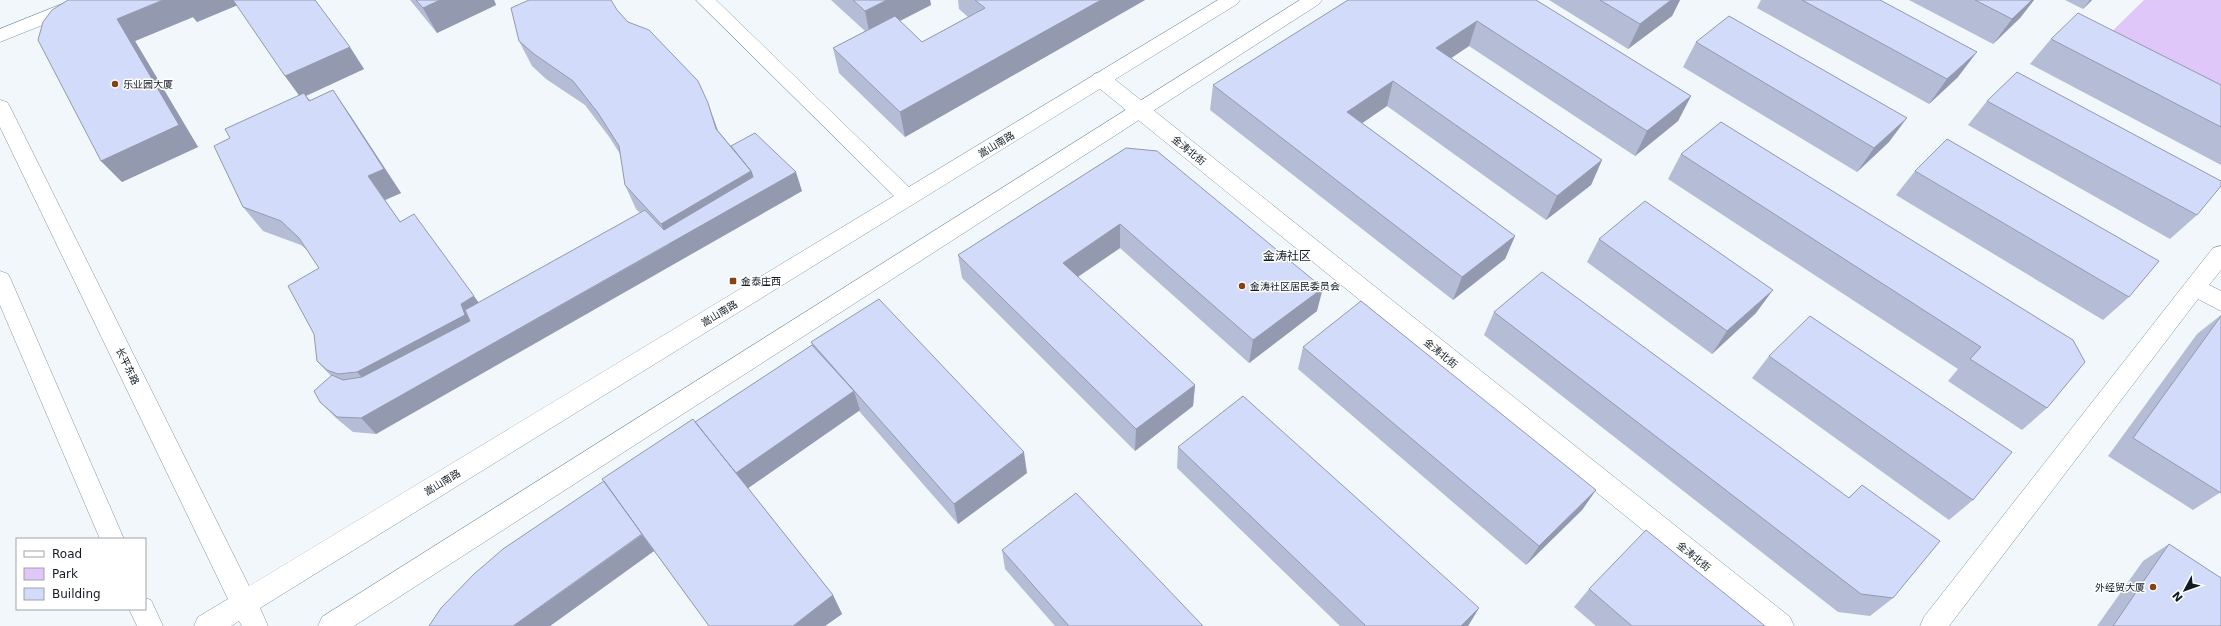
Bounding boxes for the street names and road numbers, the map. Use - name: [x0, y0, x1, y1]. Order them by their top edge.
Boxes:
- street label: 嵩山南路: [976, 129, 1016, 159]
- street label: 金涛北街: [1170, 134, 1208, 167]
- street label: 嵩山南路: [699, 298, 739, 328]
- street label: 金涛北街: [1422, 337, 1460, 370]
- street label: 长平东路: [114, 346, 141, 387]
- street label: 嵩山南路: [422, 467, 462, 497]
- street label: 金涛北街: [1675, 540, 1713, 573]

